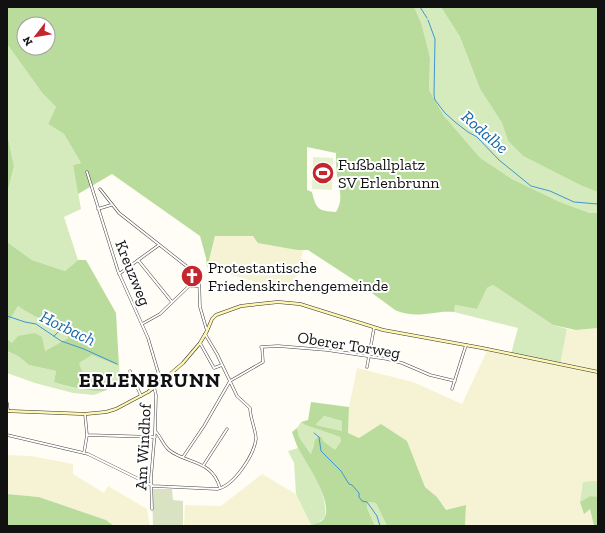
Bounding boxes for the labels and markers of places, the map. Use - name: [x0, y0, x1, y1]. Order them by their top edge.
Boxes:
- place label: Fußballplatz SV Erlenbrunn: [338, 155, 440, 192]
- sports icon: Fußballplatz SV Erlenbrunn: [310, 160, 336, 186]
- place label: Protestantische Friedenskirchengemeinde: [208, 258, 388, 295]
- church icon: Protestantische Friedenskirchengemeinde: [179, 263, 205, 289]

